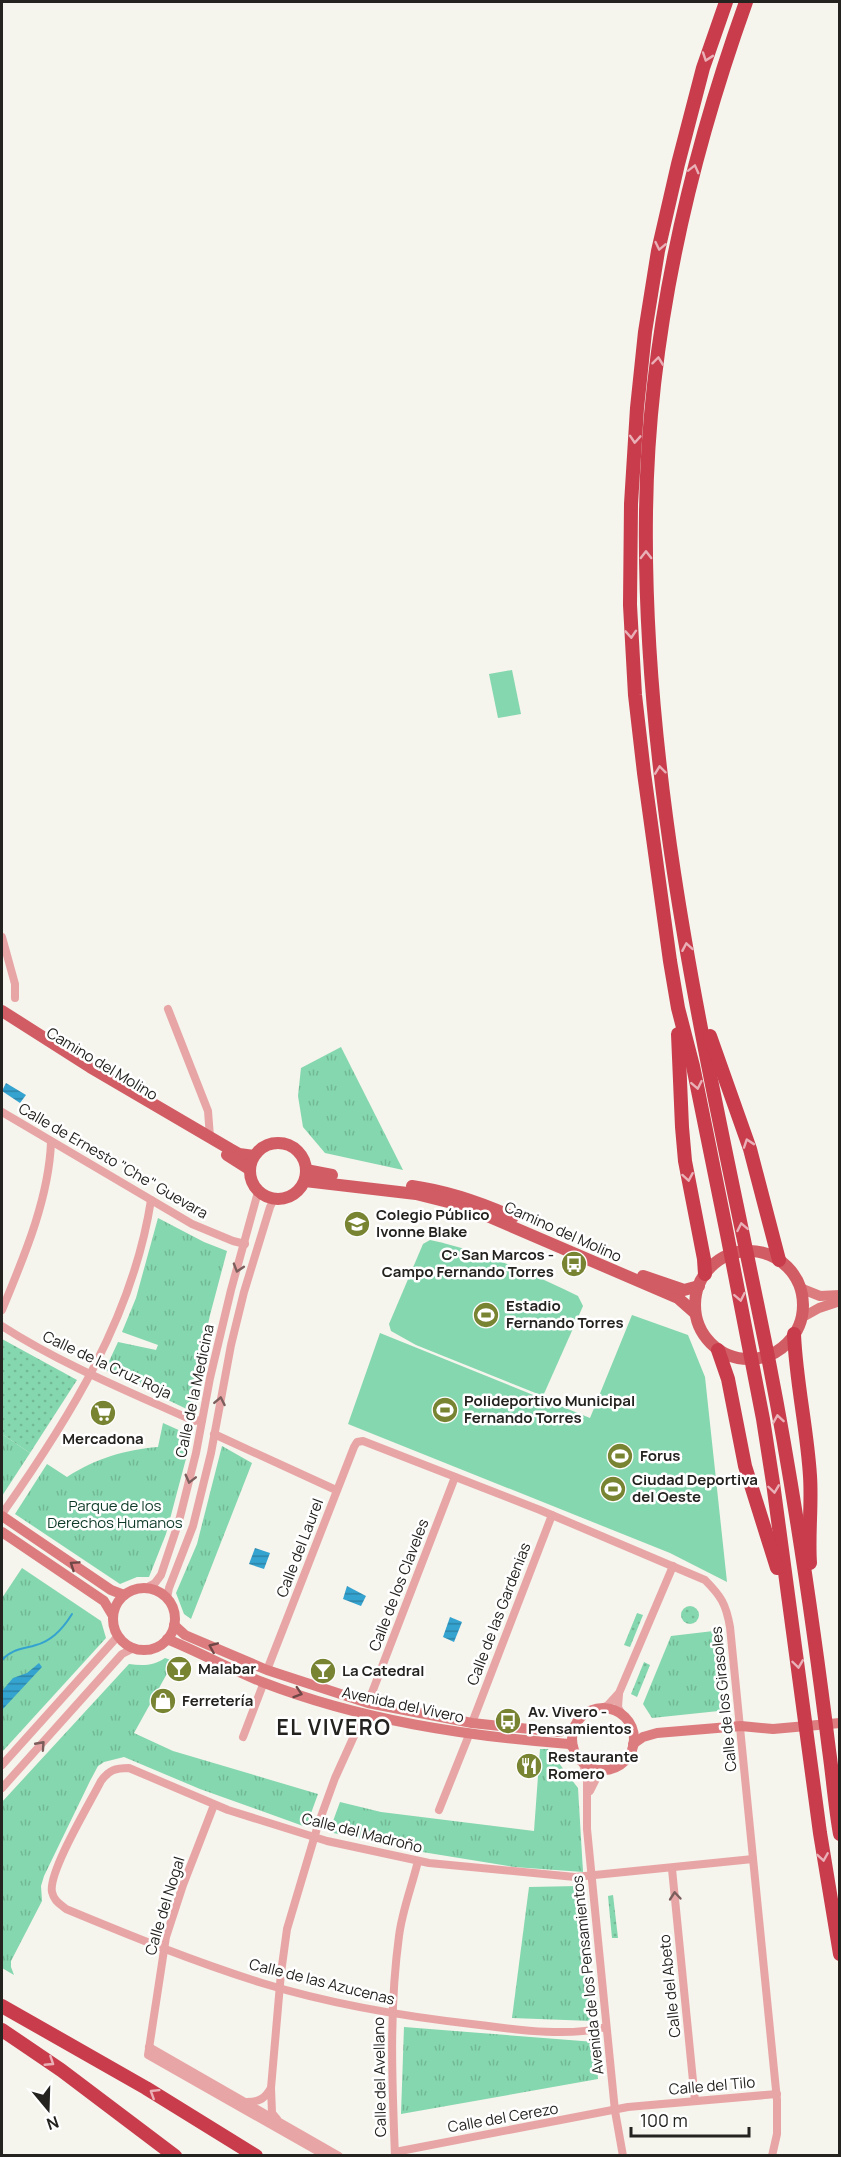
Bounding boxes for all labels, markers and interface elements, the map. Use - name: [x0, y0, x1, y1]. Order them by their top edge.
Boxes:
- one-way arrow: [702, 51, 715, 62]
- one-way arrow: [686, 164, 699, 174]
- one-way arrow: [654, 241, 667, 251]
- one-way arrow: [652, 356, 664, 365]
- one-way arrow: [629, 435, 642, 444]
- one-way arrow: [640, 550, 652, 559]
- one-way arrow: [625, 630, 638, 639]
- one-way arrow: [654, 766, 667, 775]
- one-way arrow: [681, 942, 694, 952]
- street label: Camino del Molino: [43, 1022, 162, 1105]
- one-way arrow: [690, 1080, 703, 1090]
- street label: Calle de Ernesto "Che" Guevara: [15, 1098, 212, 1224]
- one-way arrow: [742, 1138, 755, 1149]
- one-way arrow: [681, 1171, 694, 1181]
- street label: Camino del Molino: [501, 1196, 625, 1267]
- place label: Colegio Público Ivonne Blake: [376, 1204, 490, 1242]
- school or university icon: Colegio Público Ivonne Blake: [342, 1209, 372, 1239]
- one-way arrow: [736, 1223, 749, 1233]
- place label: Cº San Marcos - Campo Fernando Torres: [382, 1244, 554, 1282]
- bus stop icon: Cº San Marcos - Campo Fernando Torres: [559, 1249, 589, 1279]
- one-way arrow: [233, 1262, 245, 1273]
- one-way arrow: [733, 1291, 746, 1301]
- place label: Estadio Fernando Torres: [506, 1295, 624, 1333]
- sports icon: Estadio Fernando Torres: [471, 1300, 501, 1330]
- street label: Calle de la Medicina: [170, 1322, 219, 1460]
- street label: Calle de la Cruz Roja: [39, 1326, 175, 1404]
- place label: Polideportivo Municipal Fernando Torres: [464, 1390, 635, 1428]
- sports icon: Polideportivo Municipal Fernando Torres: [430, 1395, 460, 1425]
- one-way arrow: [214, 1396, 226, 1405]
- supermarket icon: Mercadona: [88, 1398, 118, 1428]
- one-way arrow: [773, 1414, 785, 1423]
- place label: Mercadona: [62, 1428, 144, 1449]
- sports icon: Forus: [605, 1441, 635, 1471]
- place label: Forus: [640, 1445, 680, 1466]
- place label: Ciudad Deportiva del Oeste: [632, 1469, 758, 1507]
- one-way arrow: [184, 1474, 197, 1484]
- sports icon: Ciudad Deportiva del Oeste: [598, 1474, 628, 1504]
- one-way arrow: [767, 1484, 780, 1493]
- park label: Parque de los Derechos Humanos: [47, 1495, 183, 1533]
- street label: Calle del Laurel: [271, 1495, 328, 1600]
- street label: Calle de los Claveles: [364, 1516, 433, 1654]
- street label: Calle de las Gardenias: [462, 1539, 536, 1688]
- one-way arrow: [70, 1561, 81, 1572]
- street label: Calle de los Girasoles: [705, 1625, 742, 1773]
- one-way arrow: [209, 1642, 220, 1654]
- bar icon: Malabar: [164, 1654, 194, 1684]
- bar icon: La Catedral: [308, 1656, 338, 1686]
- place label: Malabar: [198, 1658, 256, 1679]
- one-way arrow: [791, 1659, 803, 1668]
- place label: La Catedral: [342, 1660, 424, 1681]
- street label: Avenida del Vivero: [340, 1681, 466, 1728]
- shop icon: Ferretería: [148, 1686, 178, 1716]
- one-way arrow: [292, 1686, 303, 1699]
- place label: Ferretería: [182, 1690, 253, 1711]
- place label: Av. Vivero - Pensamientos: [528, 1701, 632, 1739]
- bus stop icon: Av. Vivero - Pensamientos: [493, 1706, 523, 1736]
- district label: EL VIVERO: [277, 1713, 391, 1741]
- one-way arrow: [34, 1741, 45, 1752]
- place label: Restaurante Romero: [548, 1746, 639, 1784]
- restaurant icon: Restaurante Romero: [514, 1751, 544, 1781]
- street label: Calle del Madroño: [300, 1807, 425, 1858]
- one-way arrow: [817, 1852, 829, 1862]
- street label: Calle del Nogal: [140, 1854, 189, 1958]
- street label: Avenida de los Pensamientos: [567, 1874, 608, 2076]
- one-way arrow: [669, 1892, 682, 1901]
- street label: Calle del Abeto: [654, 1933, 685, 2039]
- street label: Calle de las Azucenas: [247, 1953, 397, 2010]
- street label: Calle del Avellano: [368, 2017, 391, 2137]
- one-way arrow: [44, 2055, 55, 2066]
- street label: Calle del Tilo: [668, 2071, 756, 2100]
- north arrow: [18, 2079, 78, 2139]
- one-way arrow: [150, 2088, 160, 2100]
- street label: Calle del Cerezo: [446, 2097, 560, 2138]
- scale bar: [631, 2100, 750, 2138]
- text: 100 m: [640, 2108, 688, 2132]
- text: N: [44, 2111, 62, 2135]

